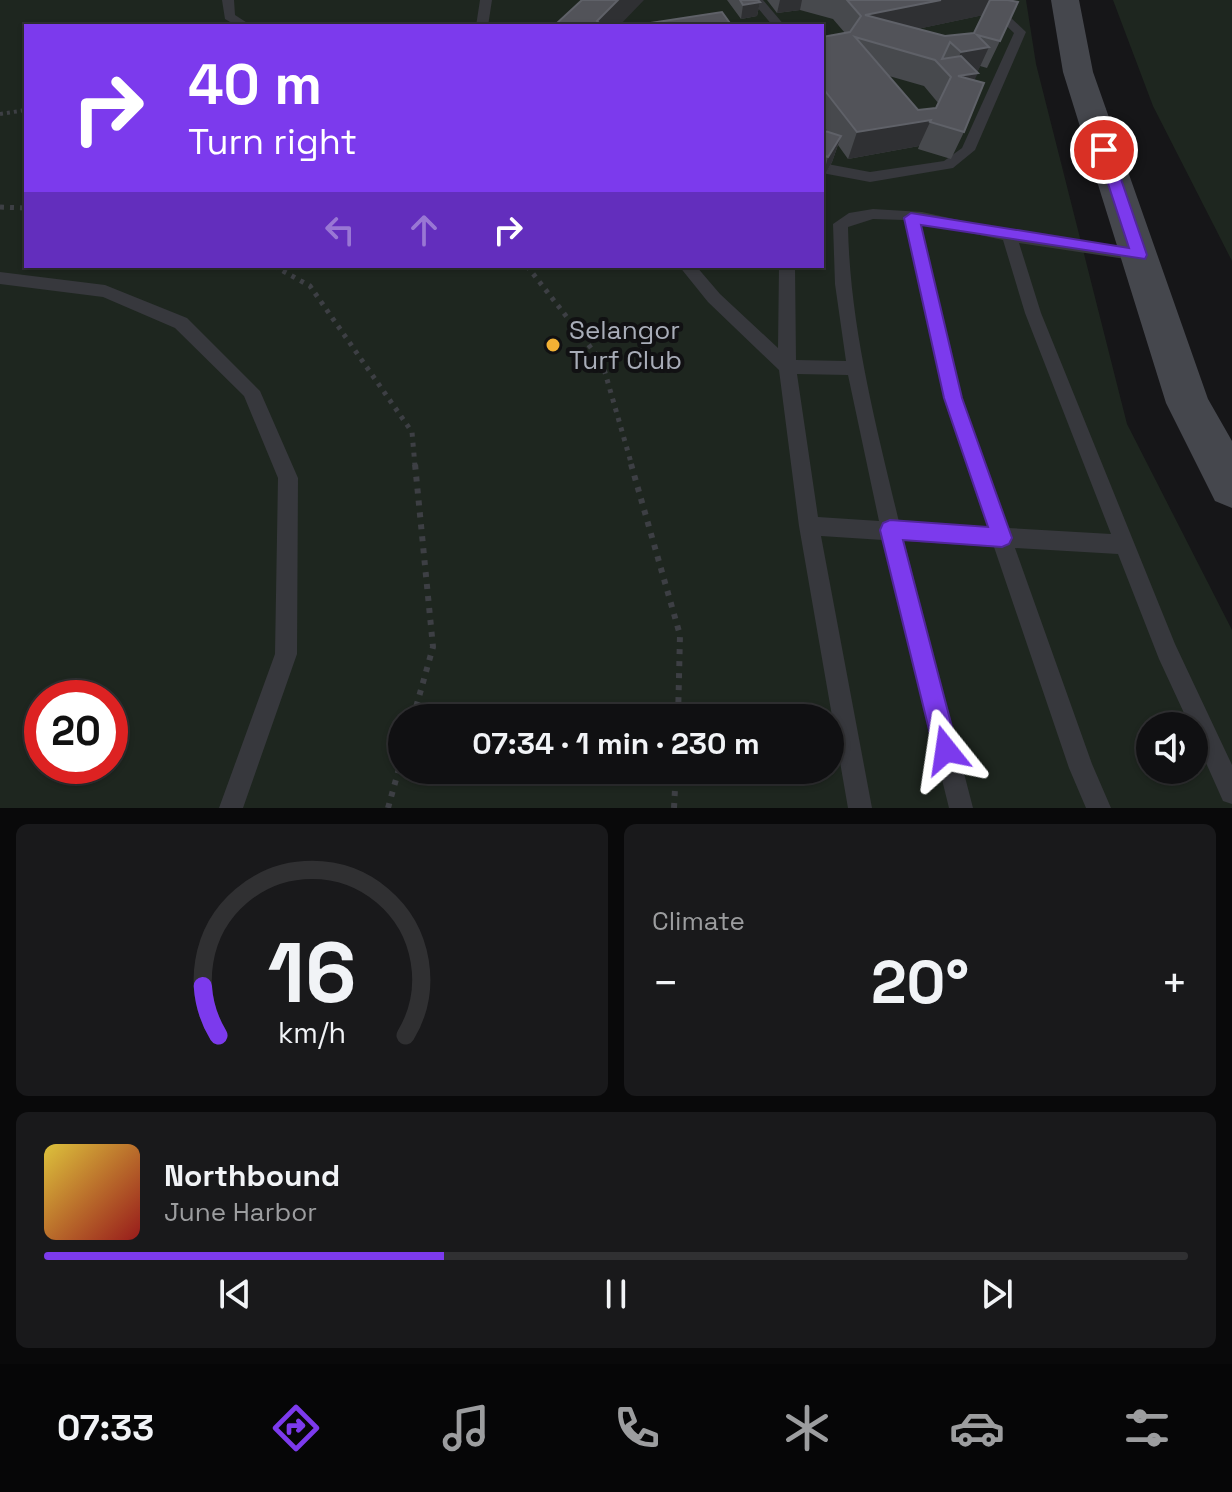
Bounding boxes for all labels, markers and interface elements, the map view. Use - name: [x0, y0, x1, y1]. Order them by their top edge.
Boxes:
- text: 40 m: [188, 49, 322, 120]
- icon: right: [56, 56, 160, 160]
- pin: [1070, 116, 1138, 184]
- text: Turn right: [188, 119, 357, 165]
- icon: arrive: [1082, 128, 1126, 172]
- icon: left: [318, 208, 362, 252]
- icon: ahead: [402, 208, 446, 252]
- icon: right: [486, 208, 530, 252]
- place label: Selangor Turf Club: [569, 313, 682, 377]
- marker: Selangor Turf Club: [544, 336, 562, 354]
- speed limit sign: 20: [24, 680, 128, 784]
- position arrow: [904, 708, 988, 792]
- map controls: [1136, 712, 1208, 784]
- button: sound: [1136, 712, 1208, 784]
- text: 07:34 · 1 min · 230 m: [472, 724, 760, 763]
- text: Climate: [652, 904, 745, 938]
- text: 16: [267, 920, 357, 1026]
- text: 20°: [871, 944, 969, 1021]
- text: −: [652, 955, 679, 1011]
- text: +: [1161, 955, 1188, 1011]
- text: km/h: [278, 1015, 346, 1051]
- text: Northbound: [164, 1156, 340, 1195]
- text: June Harbor: [164, 1195, 317, 1229]
- icon: previous: [213, 1272, 257, 1316]
- icon: pause: [594, 1272, 638, 1316]
- icon: next: [975, 1272, 1019, 1316]
- icon: directions: [268, 1400, 324, 1456]
- icon: music: [438, 1400, 494, 1456]
- icon: phone: [609, 1400, 665, 1456]
- icon: climate: [779, 1400, 835, 1456]
- icon: car: [949, 1400, 1005, 1456]
- icon: filters: [1119, 1400, 1175, 1456]
- text: 07:33: [57, 1405, 154, 1451]

